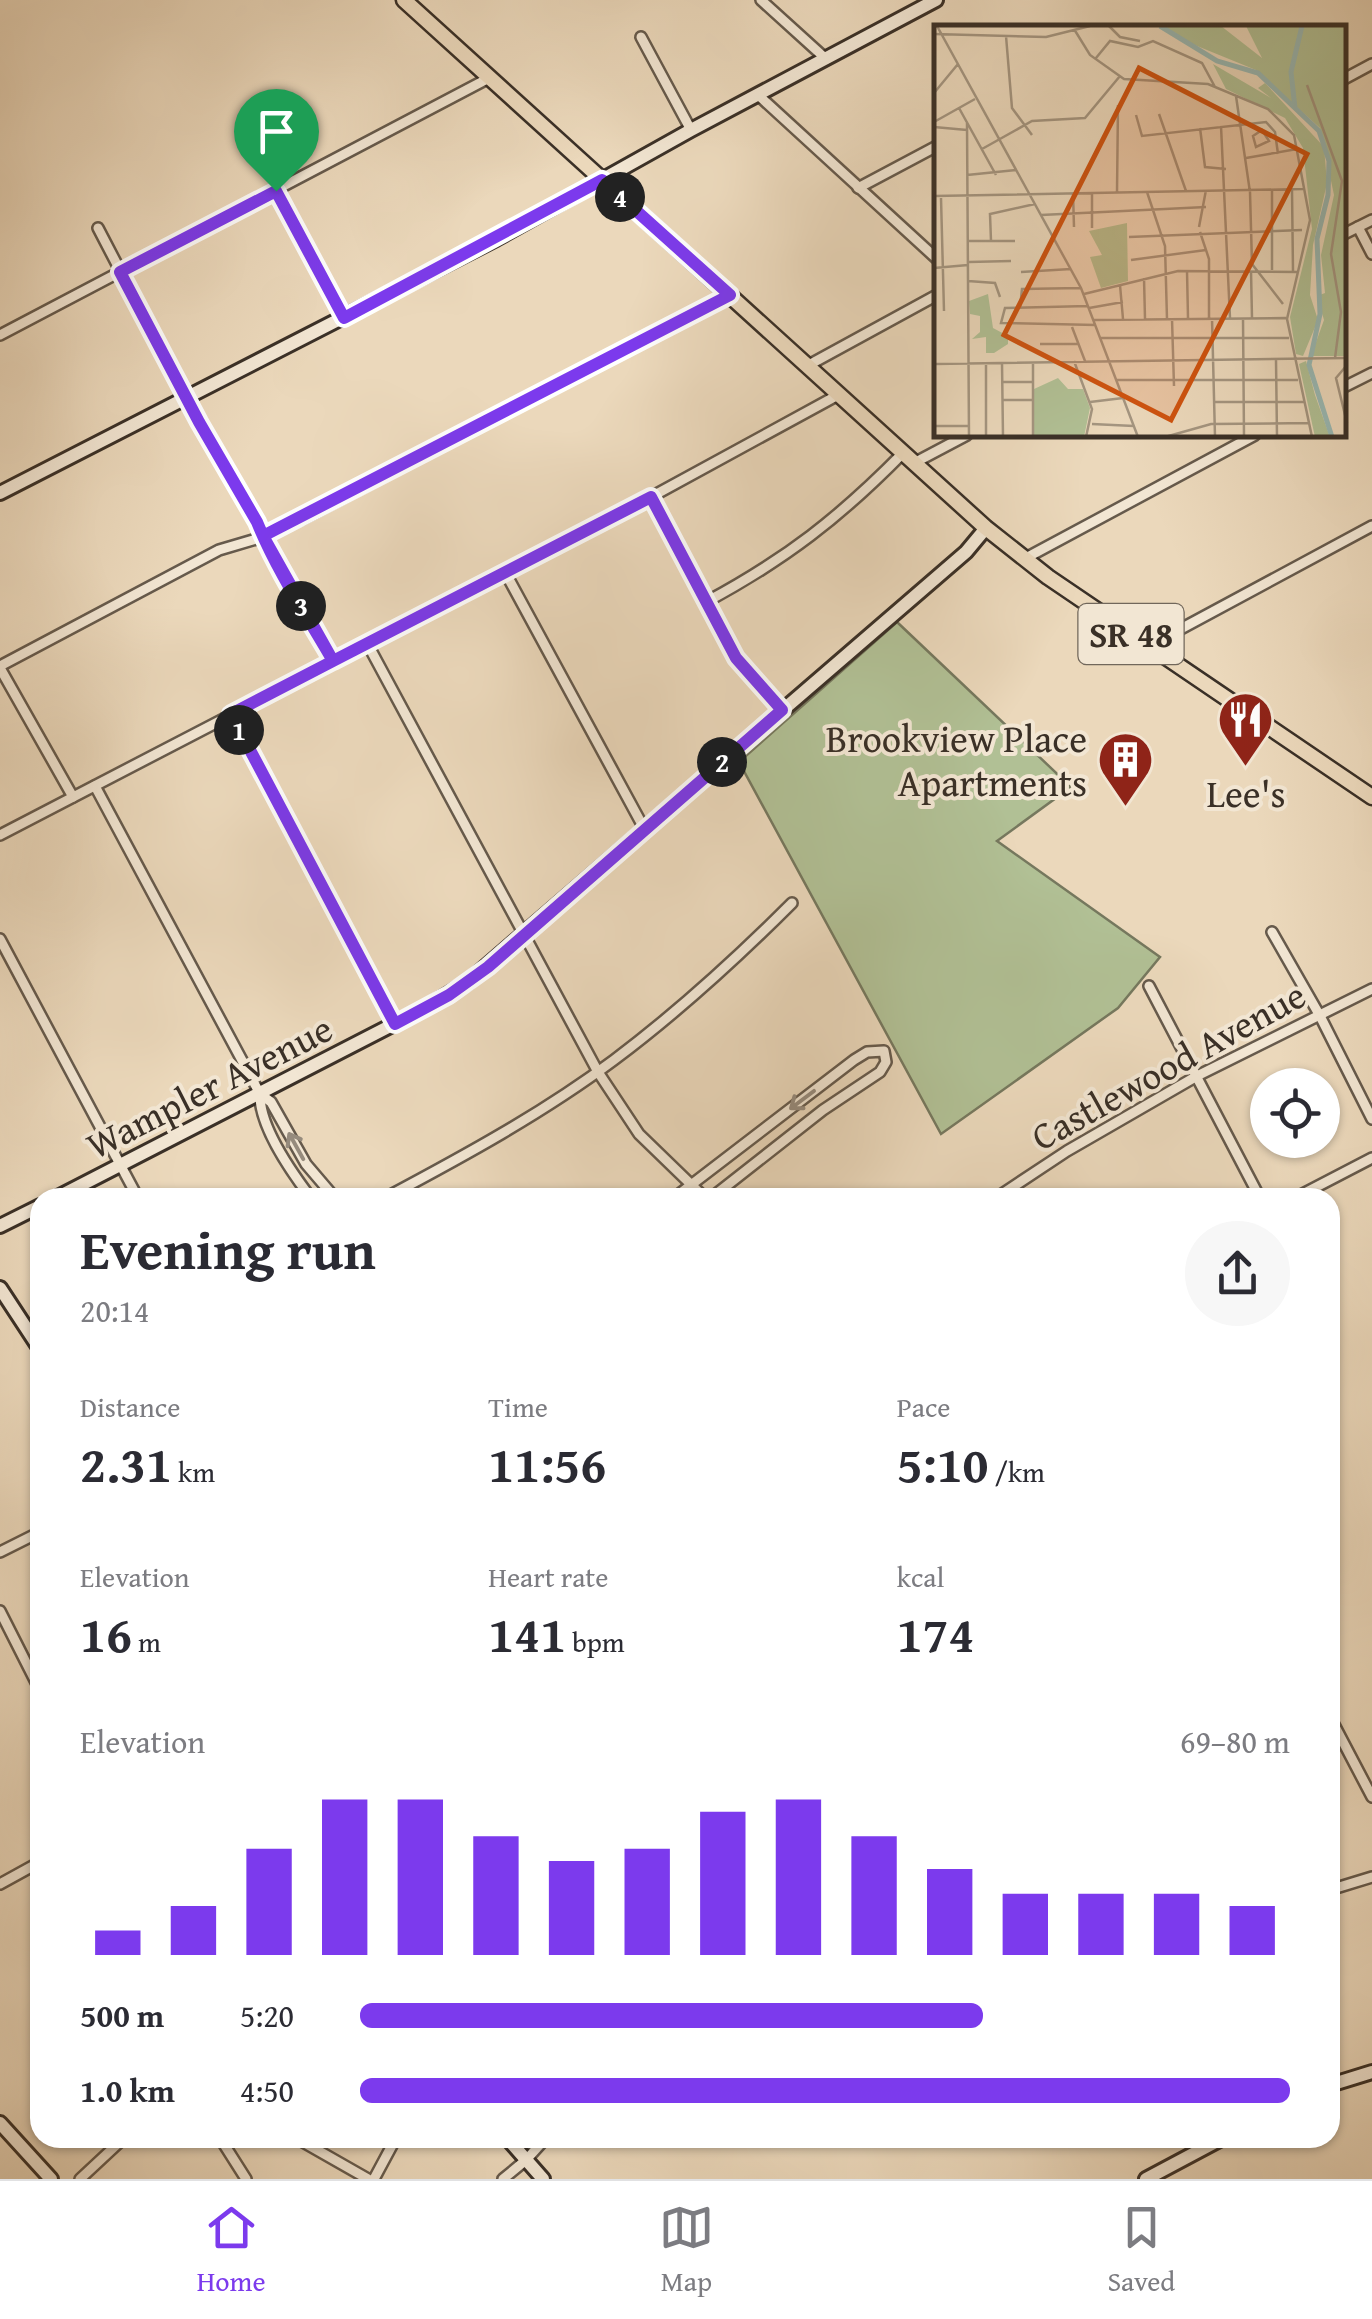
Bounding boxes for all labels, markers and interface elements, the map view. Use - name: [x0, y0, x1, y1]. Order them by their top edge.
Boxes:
- inset map: [934, 25, 1347, 438]
- pin: [234, 89, 319, 192]
- icon: arrive: [249, 104, 304, 159]
- pin: 4: [595, 172, 645, 222]
- text: 4: [613, 176, 627, 217]
- pin: 3: [276, 581, 326, 631]
- text: 3: [294, 585, 308, 626]
- road number: SR 48: [1078, 604, 1184, 664]
- restaurant icon: Lee's: [1216, 690, 1276, 769]
- pin: 1: [214, 705, 264, 755]
- text: 1: [232, 709, 246, 750]
- place label: Brookview Place Apartments: [826, 710, 1087, 810]
- building icon: Brookview Place Apartments: [1096, 730, 1156, 809]
- pin: 2: [697, 737, 747, 787]
- text: 2: [715, 741, 729, 782]
- place label: Lee's: [1206, 765, 1286, 821]
- street label: Castlewood Avenue: [1021, 966, 1315, 1164]
- street label: Wampler Avenue: [76, 1000, 342, 1172]
- map controls: [1250, 1068, 1340, 1158]
- button: locate: [1250, 1068, 1340, 1158]
- one-way arrow: [789, 1089, 816, 1110]
- one-way arrow: [285, 1132, 305, 1161]
- text: Evening run: [80, 1209, 376, 1289]
- button: share: [1185, 1221, 1290, 1326]
- text: 20:14: [80, 1287, 149, 1334]
- text: Distance: [80, 1386, 180, 1427]
- text: Time: [488, 1386, 548, 1427]
- text: Pace: [897, 1386, 951, 1427]
- text: 2.31: [80, 1427, 172, 1500]
- text: 11:56: [488, 1427, 606, 1500]
- text: 5:10: [897, 1427, 989, 1500]
- text: km: [172, 1451, 215, 1492]
- text: /km: [989, 1451, 1045, 1492]
- text: Elevation: [80, 1556, 190, 1597]
- text: Heart rate: [488, 1556, 608, 1597]
- text: kcal: [897, 1556, 944, 1597]
- text: 16: [80, 1597, 132, 1670]
- text: 141: [488, 1597, 566, 1670]
- text: 174: [897, 1597, 974, 1670]
- text: m: [132, 1621, 161, 1662]
- text: bpm: [566, 1621, 625, 1662]
- text: Elevation: [80, 1718, 205, 1765]
- text: 69–80 m: [1180, 1718, 1290, 1765]
- text: 500 m: [80, 1992, 164, 2039]
- text: 5:20: [240, 1992, 294, 2039]
- text: 1.0 km: [80, 2067, 175, 2114]
- text: 4:50: [240, 2067, 294, 2114]
- tab: Home: [197, 2200, 266, 2301]
- tab: Map: [659, 2200, 714, 2301]
- tab: Saved: [1107, 2200, 1175, 2301]

